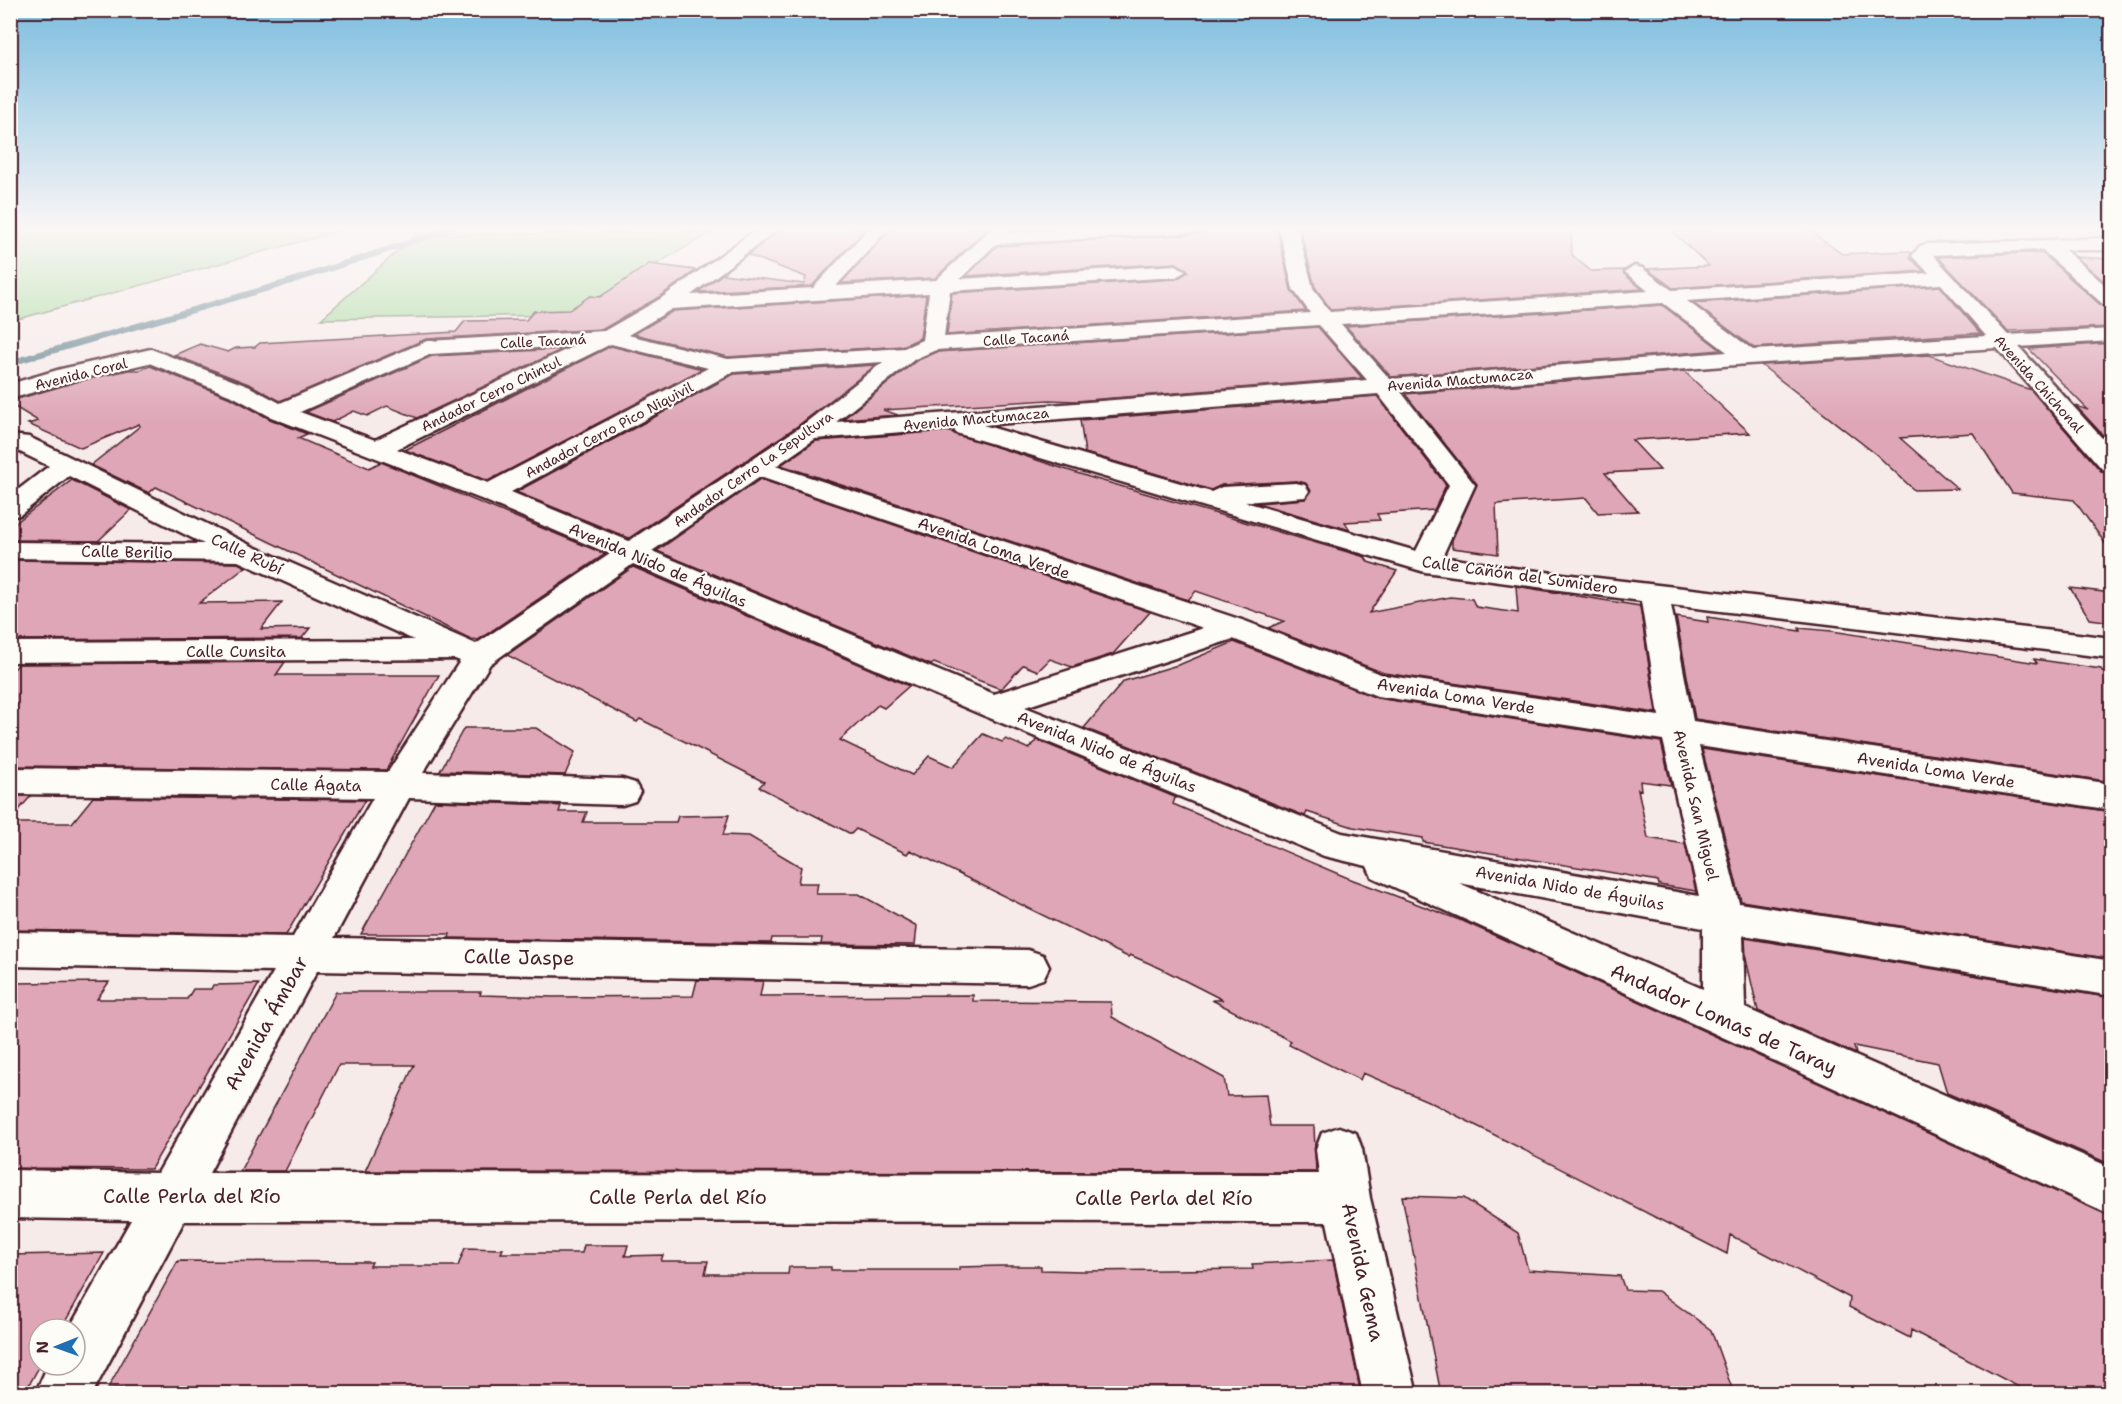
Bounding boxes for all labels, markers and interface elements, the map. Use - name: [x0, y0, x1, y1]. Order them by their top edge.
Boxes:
- street label: Calle Tacaná: [982, 326, 1070, 350]
- street label: Calle Tacaná: [499, 330, 587, 352]
- street label: Avenida Chichonal: [1990, 331, 2088, 437]
- street label: Andador Cerro Chintul: [418, 352, 565, 436]
- street label: Avenida Coral: [33, 354, 130, 394]
- street label: Avenida Mactumacza: [1386, 365, 1534, 395]
- street label: Andador Cerro Pico Niquivil: [522, 378, 697, 482]
- street label: Avenida Mactumacza: [902, 404, 1050, 434]
- street label: Andador Cerro La Sepultura: [670, 407, 836, 531]
- street label: Avenida Loma Verde: [915, 512, 1073, 584]
- street label: Avenida Nido de Águilas: [566, 518, 750, 612]
- street label: Calle Rubí: [208, 528, 287, 580]
- street label: Calle Berilio: [81, 541, 173, 563]
- street label: Calle Cañón del Sumidero: [1421, 551, 1619, 599]
- street label: Calle Cunsita: [186, 641, 286, 662]
- street label: Avenida Loma Verde: [1376, 673, 1536, 719]
- street label: Avenida Nido de Águilas: [1014, 706, 1200, 798]
- street label: Avenida San Miguel: [1668, 727, 1724, 883]
- street label: Avenida Loma Verde: [1856, 747, 2016, 793]
- street label: Calle Ágata: [270, 774, 362, 796]
- street label: Avenida Nido de Águilas: [1474, 861, 1666, 915]
- street label: Calle Jaspe: [463, 943, 575, 971]
- street label: Avenida Ámbar: [218, 951, 314, 1095]
- street label: Andador Lomas de Taray: [1607, 957, 1841, 1081]
- street label: Calle Perla del Río: [103, 1183, 281, 1209]
- street label: Calle Perla del Río: [589, 1184, 767, 1210]
- street label: Calle Perla del Río: [1075, 1185, 1253, 1211]
- street label: Avenida Gema: [1336, 1200, 1390, 1344]
- north arrow: [27, 1317, 87, 1377]
- text: N: [32, 1341, 53, 1354]

